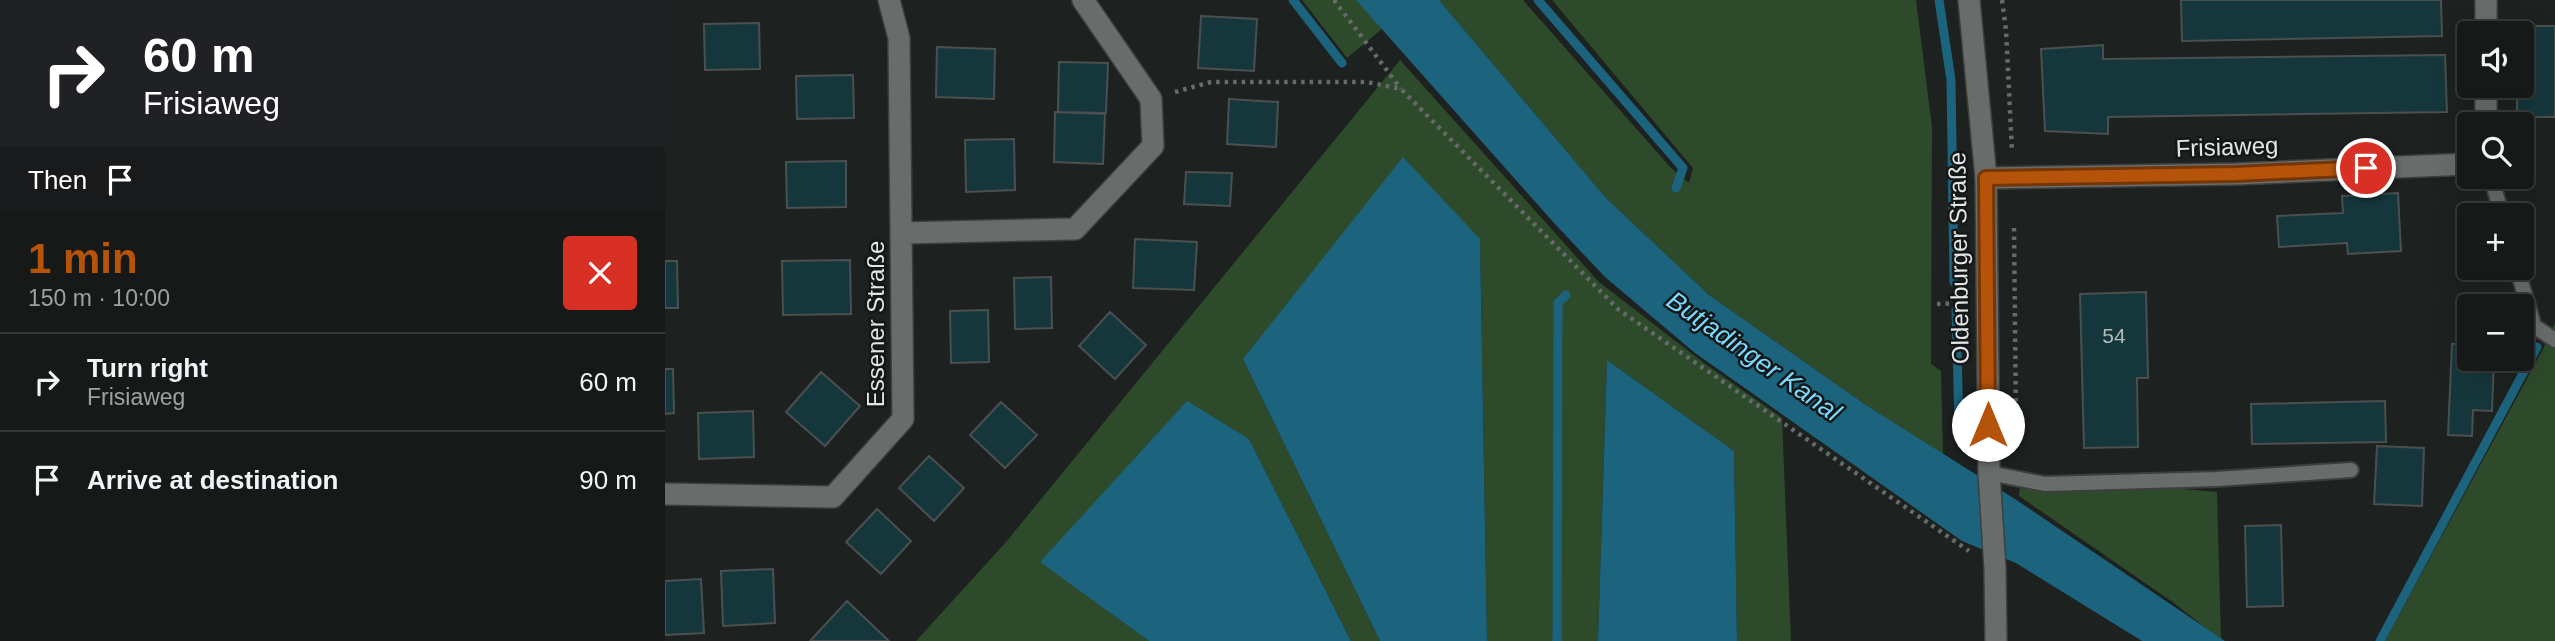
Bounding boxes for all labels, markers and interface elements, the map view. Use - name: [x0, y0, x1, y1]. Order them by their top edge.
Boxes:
- map controls: [2457, 21, 2534, 371]
- button: sound: [2457, 21, 2534, 98]
- icon: right: [28, 28, 119, 119]
- text: 60 m: [143, 28, 255, 82]
- text: Frisiaweg: [143, 85, 280, 121]
- button: search: [2457, 112, 2534, 189]
- street label: Frisiaweg: [2175, 131, 2279, 162]
- pin: [2336, 138, 2396, 198]
- icon: arrive: [2347, 149, 2385, 187]
- street label: Oldenburger Straße: [1943, 152, 1974, 364]
- icon: arrive: [101, 161, 139, 199]
- text: Then: [28, 165, 87, 195]
- button: +: [2457, 203, 2534, 280]
- text: 1 min: [28, 235, 138, 282]
- button: close: [563, 236, 637, 310]
- street label: Essener Straße: [862, 241, 889, 407]
- text: 150 m · 10:00: [28, 285, 170, 311]
- water label: Butjadinger Kanal: [1661, 285, 1848, 428]
- button: −: [2457, 294, 2534, 371]
- house number: 54: [2102, 324, 2126, 347]
- text: Turn right: [87, 353, 208, 383]
- icon: right: [28, 363, 66, 401]
- text: 60 m: [579, 367, 637, 397]
- text: Frisiaweg: [87, 384, 185, 410]
- position arrow: [1951, 388, 2025, 462]
- icon: arrive: [28, 461, 66, 499]
- text: Arrive at destination: [87, 465, 338, 495]
- text: 90 m: [579, 465, 637, 495]

